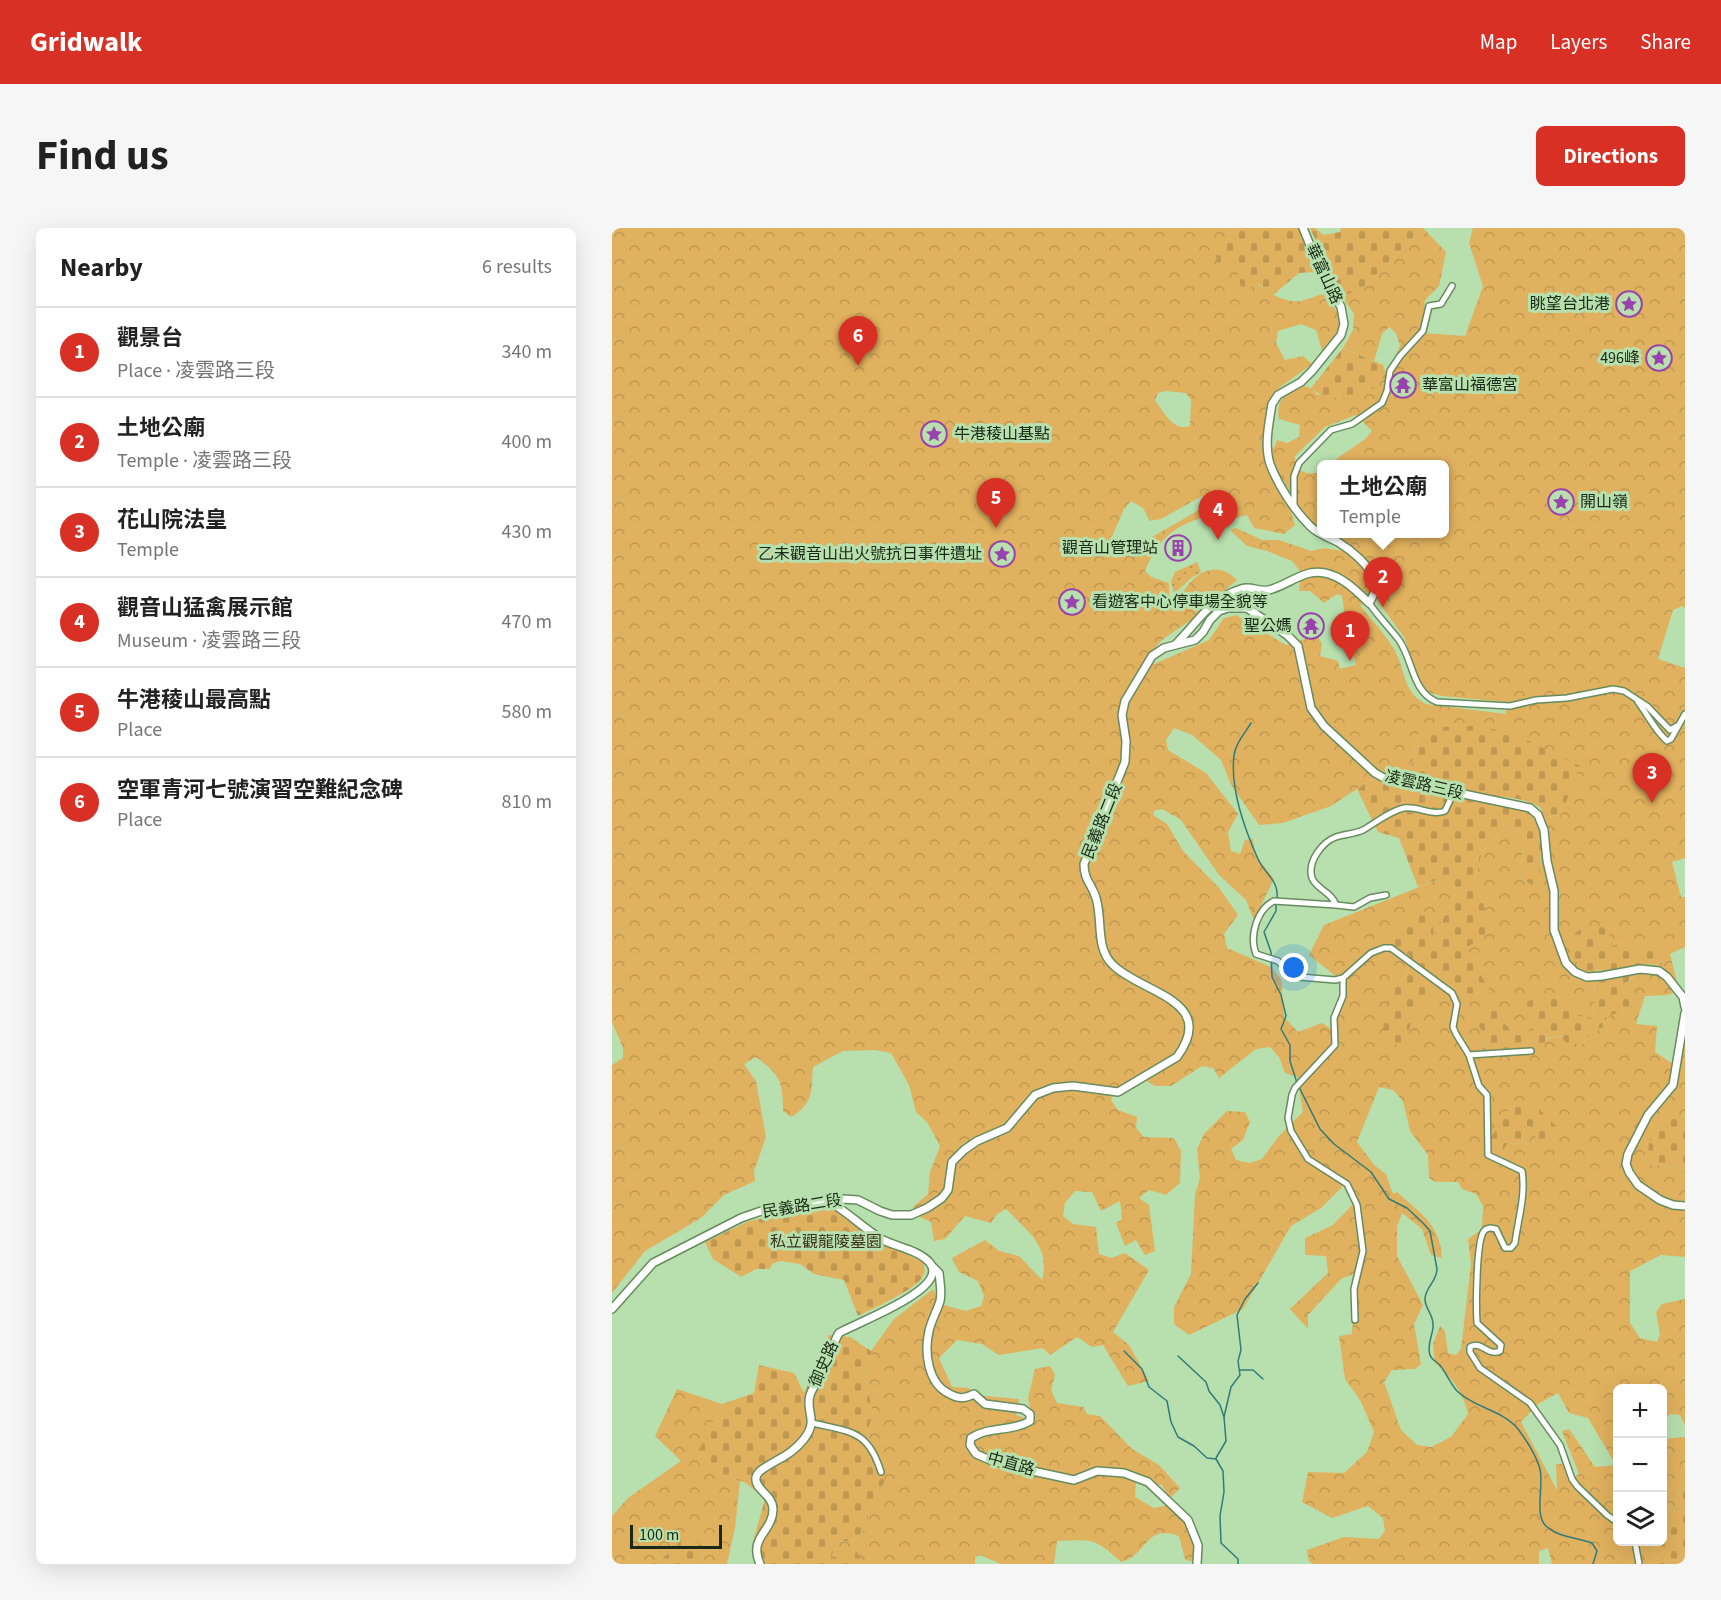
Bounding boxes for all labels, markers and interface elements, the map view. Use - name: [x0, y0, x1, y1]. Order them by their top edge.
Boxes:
- text: Gridwalk: [30, 22, 142, 62]
- text: Map: [1480, 27, 1517, 57]
- text: Layers: [1550, 27, 1607, 57]
- text: Share: [1640, 27, 1691, 57]
- text: Find us: [36, 126, 169, 186]
- button: Directions: [1536, 126, 1685, 186]
- street label: 華富山路: [1301, 240, 1347, 308]
- text: Nearby: [60, 249, 143, 286]
- text: 6 results: [482, 253, 552, 281]
- place icon: 眺望台北港: [1614, 289, 1644, 319]
- place label: 眺望台北港: [1530, 293, 1610, 315]
- pin: 6: [838, 316, 878, 366]
- text: 觀景台: [117, 322, 183, 354]
- text: 1: [74, 338, 85, 366]
- text: 340 m: [502, 338, 552, 366]
- place icon: 496峰: [1644, 343, 1674, 373]
- place label: 496峰: [1600, 347, 1640, 369]
- text: Place · 凌雲路三段: [117, 357, 275, 385]
- temple icon: 華富山福德宮: [1388, 370, 1418, 400]
- place label: 華富山福德宮: [1422, 374, 1518, 396]
- text: 土地公廟: [117, 412, 205, 444]
- place icon: 牛港稜山基點: [919, 419, 949, 449]
- place label: 牛港稜山基點: [954, 423, 1050, 445]
- text: 2: [74, 428, 85, 456]
- text: 400 m: [502, 428, 552, 456]
- text: Temple · 凌雲路三段: [117, 447, 292, 475]
- popup: [1317, 460, 1449, 538]
- text: 土地公廟: [1339, 471, 1427, 503]
- pin: 5: [976, 478, 1016, 528]
- place icon: 開山嶺: [1546, 487, 1576, 517]
- pin: 4: [1198, 490, 1238, 540]
- place label: 開山嶺: [1580, 491, 1628, 513]
- text: Temple: [1339, 503, 1401, 531]
- text: 花山院法皇: [117, 504, 227, 536]
- text: 3: [74, 518, 85, 546]
- text: 430 m: [502, 518, 552, 546]
- building icon: 觀音山管理站: [1163, 533, 1193, 563]
- text: Temple: [117, 536, 179, 564]
- place label: 觀音山管理站: [1062, 537, 1158, 559]
- place icon: 乙未觀音山出火號抗日事件遺址: [987, 539, 1017, 569]
- place label: 乙未觀音山出火號抗日事件遺址: [758, 543, 982, 565]
- pin: 2: [1364, 558, 1402, 607]
- place icon: 看遊客中心停車場全貌等: [1057, 587, 1087, 617]
- place label: 看遊客中心停車場全貌等: [1092, 591, 1268, 613]
- text: 觀音山猛禽展示館: [117, 592, 293, 624]
- text: 4: [74, 608, 85, 636]
- text: 470 m: [502, 608, 552, 636]
- temple icon: 聖公媽: [1296, 611, 1326, 641]
- pin: 1: [1330, 612, 1370, 661]
- place label: 聖公媽: [1244, 615, 1292, 637]
- text: Museum · 凌雲路三段: [117, 627, 301, 655]
- text: 牛港稜山最高點: [117, 684, 271, 716]
- text: 5: [74, 698, 85, 726]
- text: 580 m: [502, 698, 552, 726]
- text: Place: [117, 716, 162, 744]
- pin: 3: [1632, 754, 1672, 803]
- street label: 凌雲路三段: [1383, 765, 1465, 805]
- text: 空軍青河七號演習空難紀念碑: [117, 774, 403, 806]
- street label: 民義路二段: [1077, 780, 1127, 862]
- text: 6: [74, 788, 85, 816]
- text: 810 m: [502, 788, 552, 816]
- text: Place: [117, 806, 162, 834]
- your location: [1279, 953, 1308, 982]
- street label: 民義路二段: [761, 1189, 843, 1223]
- park label: 私立觀龍陵墓園: [770, 1231, 882, 1253]
- street label: 御史路: [804, 1338, 844, 1390]
- map controls: [1613, 1384, 1667, 1546]
- button: +: [1613, 1384, 1667, 1438]
- button: −: [1613, 1438, 1667, 1492]
- street label: 中直路: [985, 1447, 1037, 1481]
- button: layers: [1613, 1492, 1667, 1546]
- scale bar: [630, 1522, 722, 1550]
- text: 100 m: [639, 1524, 679, 1546]

